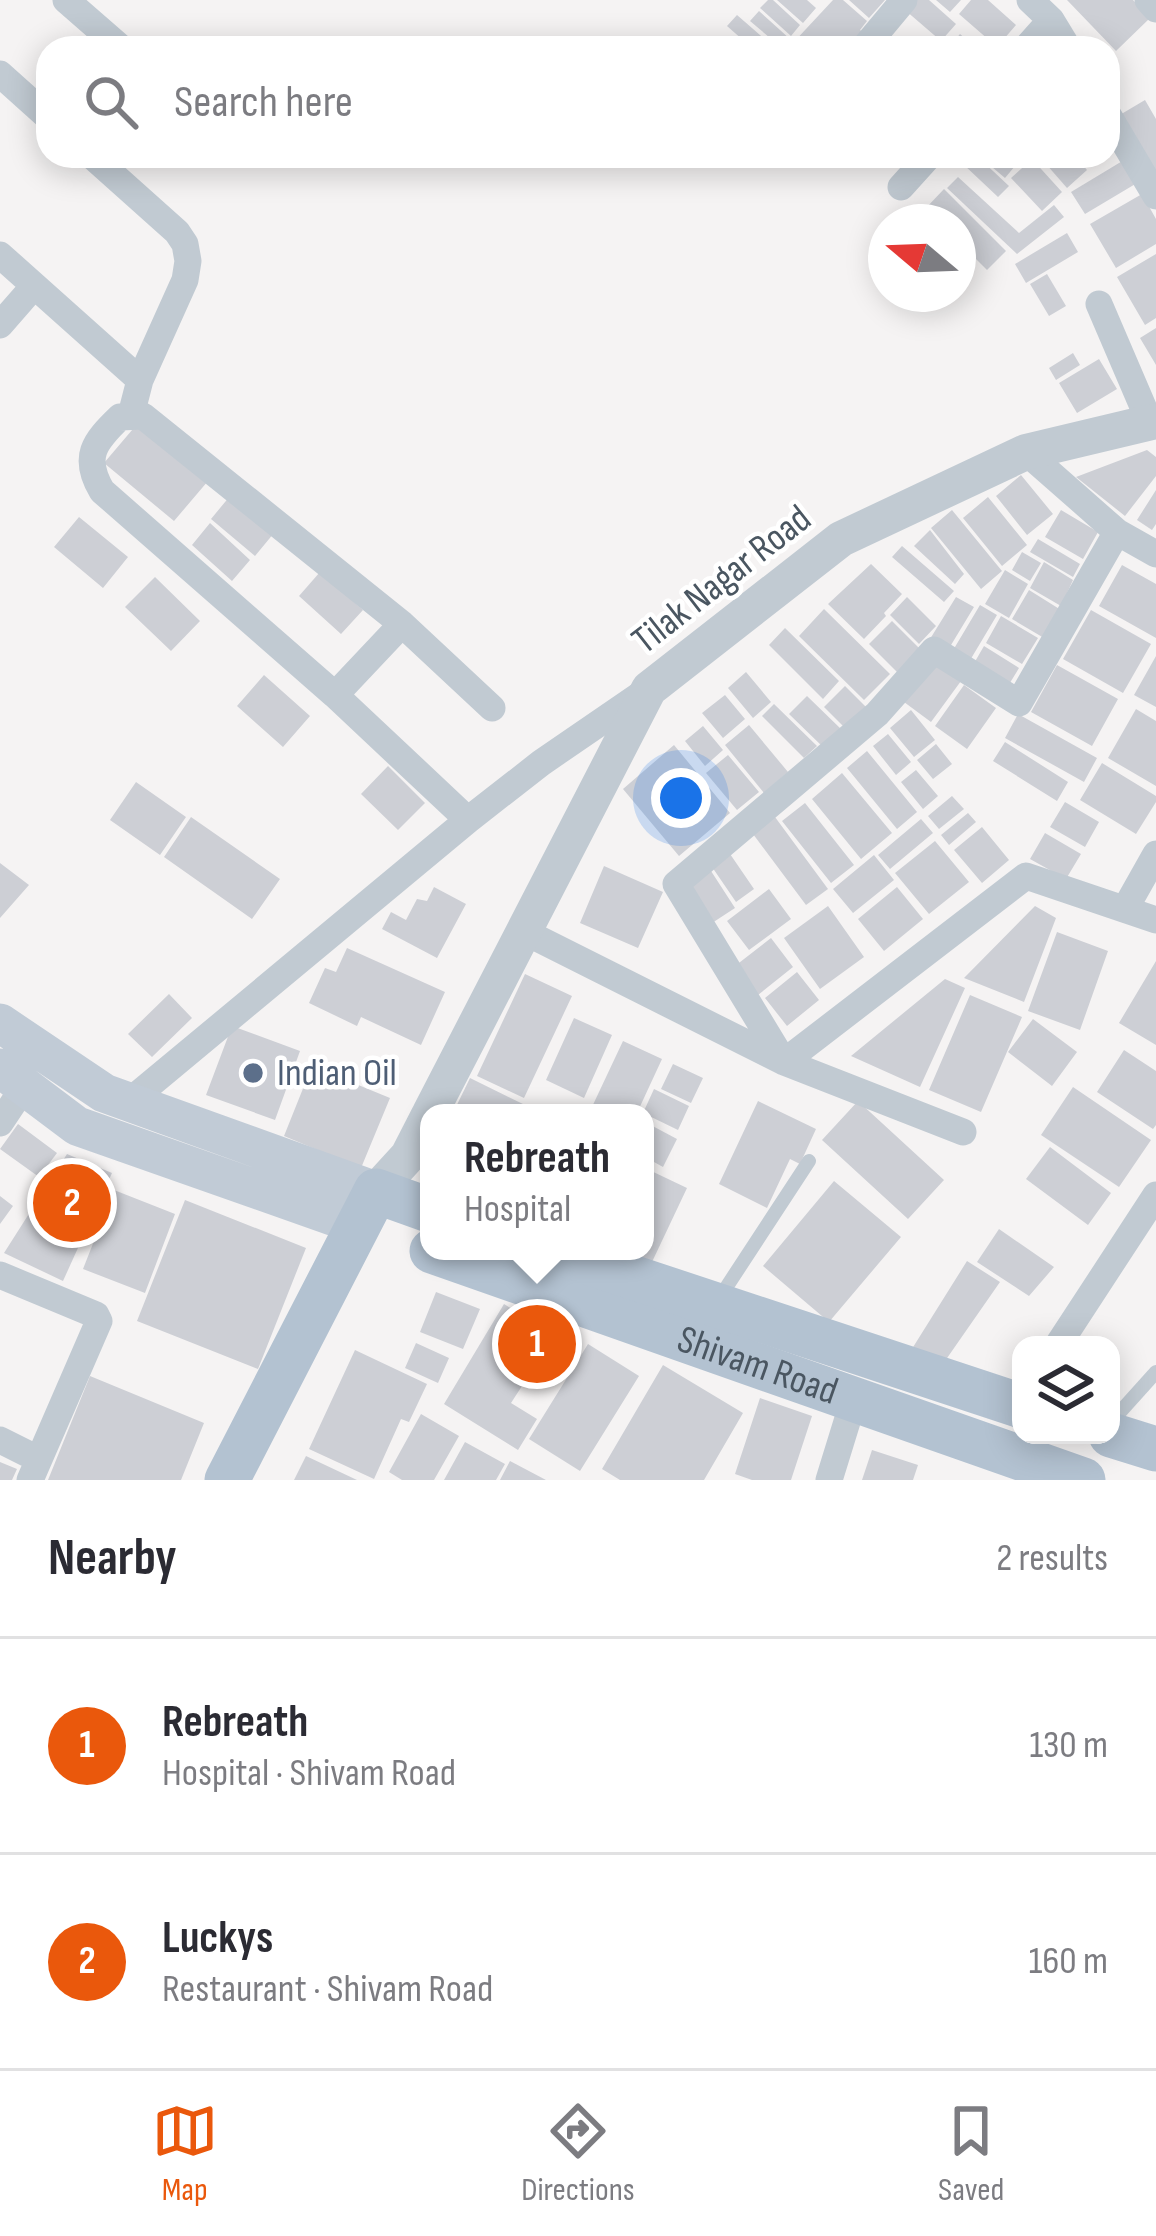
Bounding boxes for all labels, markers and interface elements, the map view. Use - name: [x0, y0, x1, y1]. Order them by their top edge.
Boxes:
- search box: [36, 36, 1120, 168]
- icon: search: [78, 69, 144, 135]
- text: Search here: [174, 75, 353, 130]
- north arrow: [868, 204, 976, 312]
- street label: Tilak Nagar Road: [623, 496, 821, 664]
- your location: [651, 768, 711, 828]
- place label: Indian Oil: [277, 1050, 397, 1097]
- marker: Indian Oil: [240, 1060, 266, 1086]
- popup: [420, 1104, 654, 1260]
- text: Rebreath: [464, 1131, 610, 1186]
- pin: 2: [33, 1158, 111, 1248]
- text: Hospital: [464, 1186, 571, 1233]
- pin: 1: [498, 1299, 576, 1389]
- street label: Shivam Road: [671, 1316, 844, 1415]
- map controls: [1012, 1336, 1120, 1444]
- button: layers: [1012, 1336, 1120, 1444]
- text: Nearby: [48, 1528, 177, 1589]
- text: 2 results: [996, 1535, 1108, 1582]
- text: Rebreath: [162, 1695, 308, 1750]
- text: 1: [79, 1722, 95, 1769]
- text: 130 m: [1029, 1722, 1108, 1769]
- text: Hospital · Shivam Road: [162, 1750, 456, 1797]
- text: Luckys: [162, 1911, 273, 1966]
- text: 2: [78, 1938, 96, 1985]
- text: 160 m: [1029, 1938, 1108, 1985]
- text: Restaurant · Shivam Road: [162, 1966, 493, 2013]
- tab: Map: [152, 2098, 218, 2210]
- tab: Directions: [521, 2098, 635, 2210]
- tab: Saved: [938, 2098, 1004, 2210]

